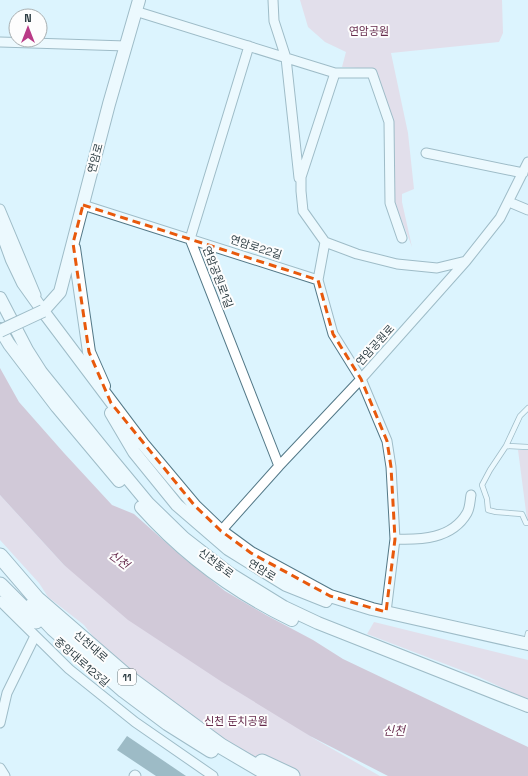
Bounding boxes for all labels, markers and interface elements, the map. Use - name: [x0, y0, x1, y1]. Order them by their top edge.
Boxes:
- north arrow: [8, 8, 48, 48]
- text: N: [24, 11, 32, 25]
- park label: 연암공원: [349, 24, 389, 38]
- street label: 연암로: [84, 142, 106, 174]
- street label: 연암로22길: [228, 232, 284, 262]
- street label: 연암공원로1길: [200, 244, 236, 310]
- street label: 연암공원로: [353, 322, 397, 368]
- street label: 신천동로: [196, 545, 236, 581]
- water label: 신천: [105, 547, 134, 574]
- street label: 연암로: [245, 556, 279, 584]
- street label: 신천대로: [71, 627, 111, 665]
- street label: 중앙대로123길: [52, 634, 112, 690]
- road number: 11: [118, 669, 136, 685]
- park label: 신천 둔치공원: [204, 714, 268, 728]
- water label: 신천: [383, 723, 407, 739]

